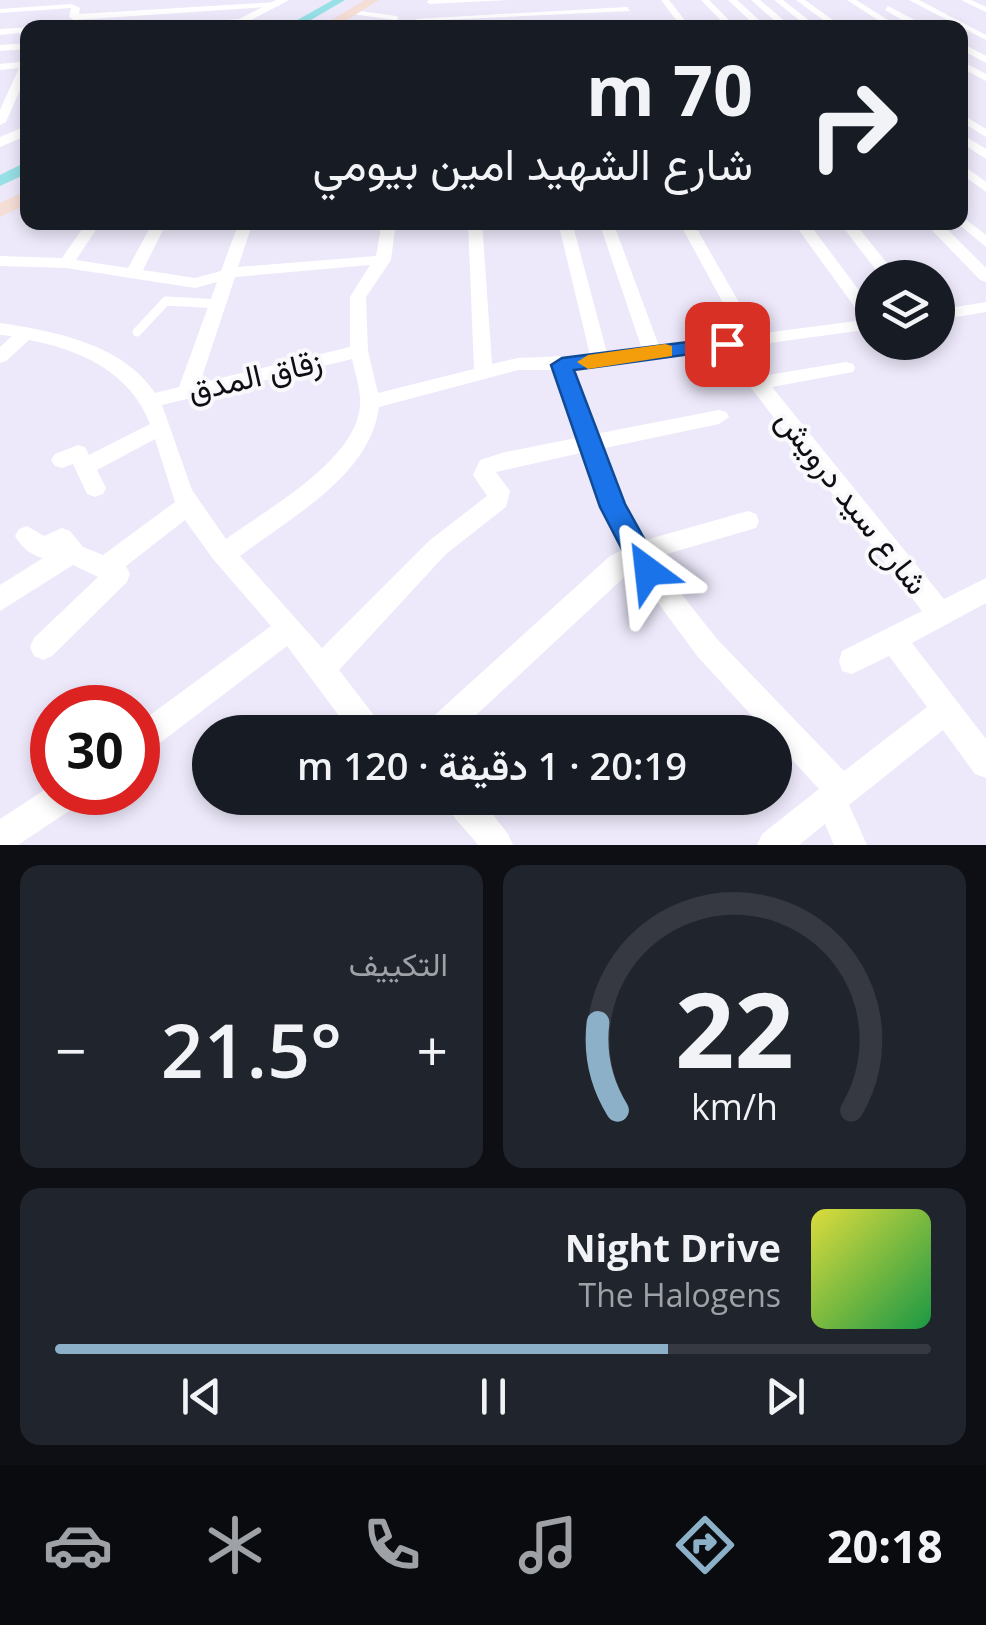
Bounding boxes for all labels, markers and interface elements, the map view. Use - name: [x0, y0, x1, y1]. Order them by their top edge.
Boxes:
- text: 70 m: [586, 41, 753, 137]
- icon: right: [788, 60, 918, 190]
- text: شارع الشهيد امين بيومي: [312, 132, 753, 193]
- map controls: [855, 260, 955, 360]
- button: layers: [855, 260, 955, 360]
- pin: [685, 302, 770, 387]
- icon: arrive: [700, 317, 755, 372]
- street label: زقاق المدق: [183, 338, 326, 411]
- street label: شارع سيد درويش: [766, 399, 939, 604]
- position arrow: [596, 519, 700, 623]
- speed limit sign: 30: [30, 685, 160, 815]
- text: 20:19 · 1 دقيقة · 120 m: [297, 739, 687, 791]
- text: التكييف: [349, 942, 448, 985]
- text: 22: [675, 957, 794, 1098]
- text: 21.5°: [161, 998, 342, 1100]
- text: −: [55, 1012, 86, 1087]
- text: +: [417, 1012, 448, 1087]
- text: km/h: [691, 1082, 778, 1130]
- text: Night Drive: [565, 1221, 781, 1273]
- text: The Halogens: [579, 1273, 781, 1316]
- icon: previous: [174, 1369, 229, 1424]
- icon: pause: [466, 1369, 521, 1424]
- icon: next: [758, 1369, 813, 1424]
- icon: car: [43, 1510, 113, 1580]
- icon: climate: [200, 1510, 270, 1580]
- icon: phone: [357, 1510, 427, 1580]
- icon: music: [513, 1510, 583, 1580]
- icon: directions: [670, 1510, 740, 1580]
- text: 20:18: [827, 1515, 943, 1576]

